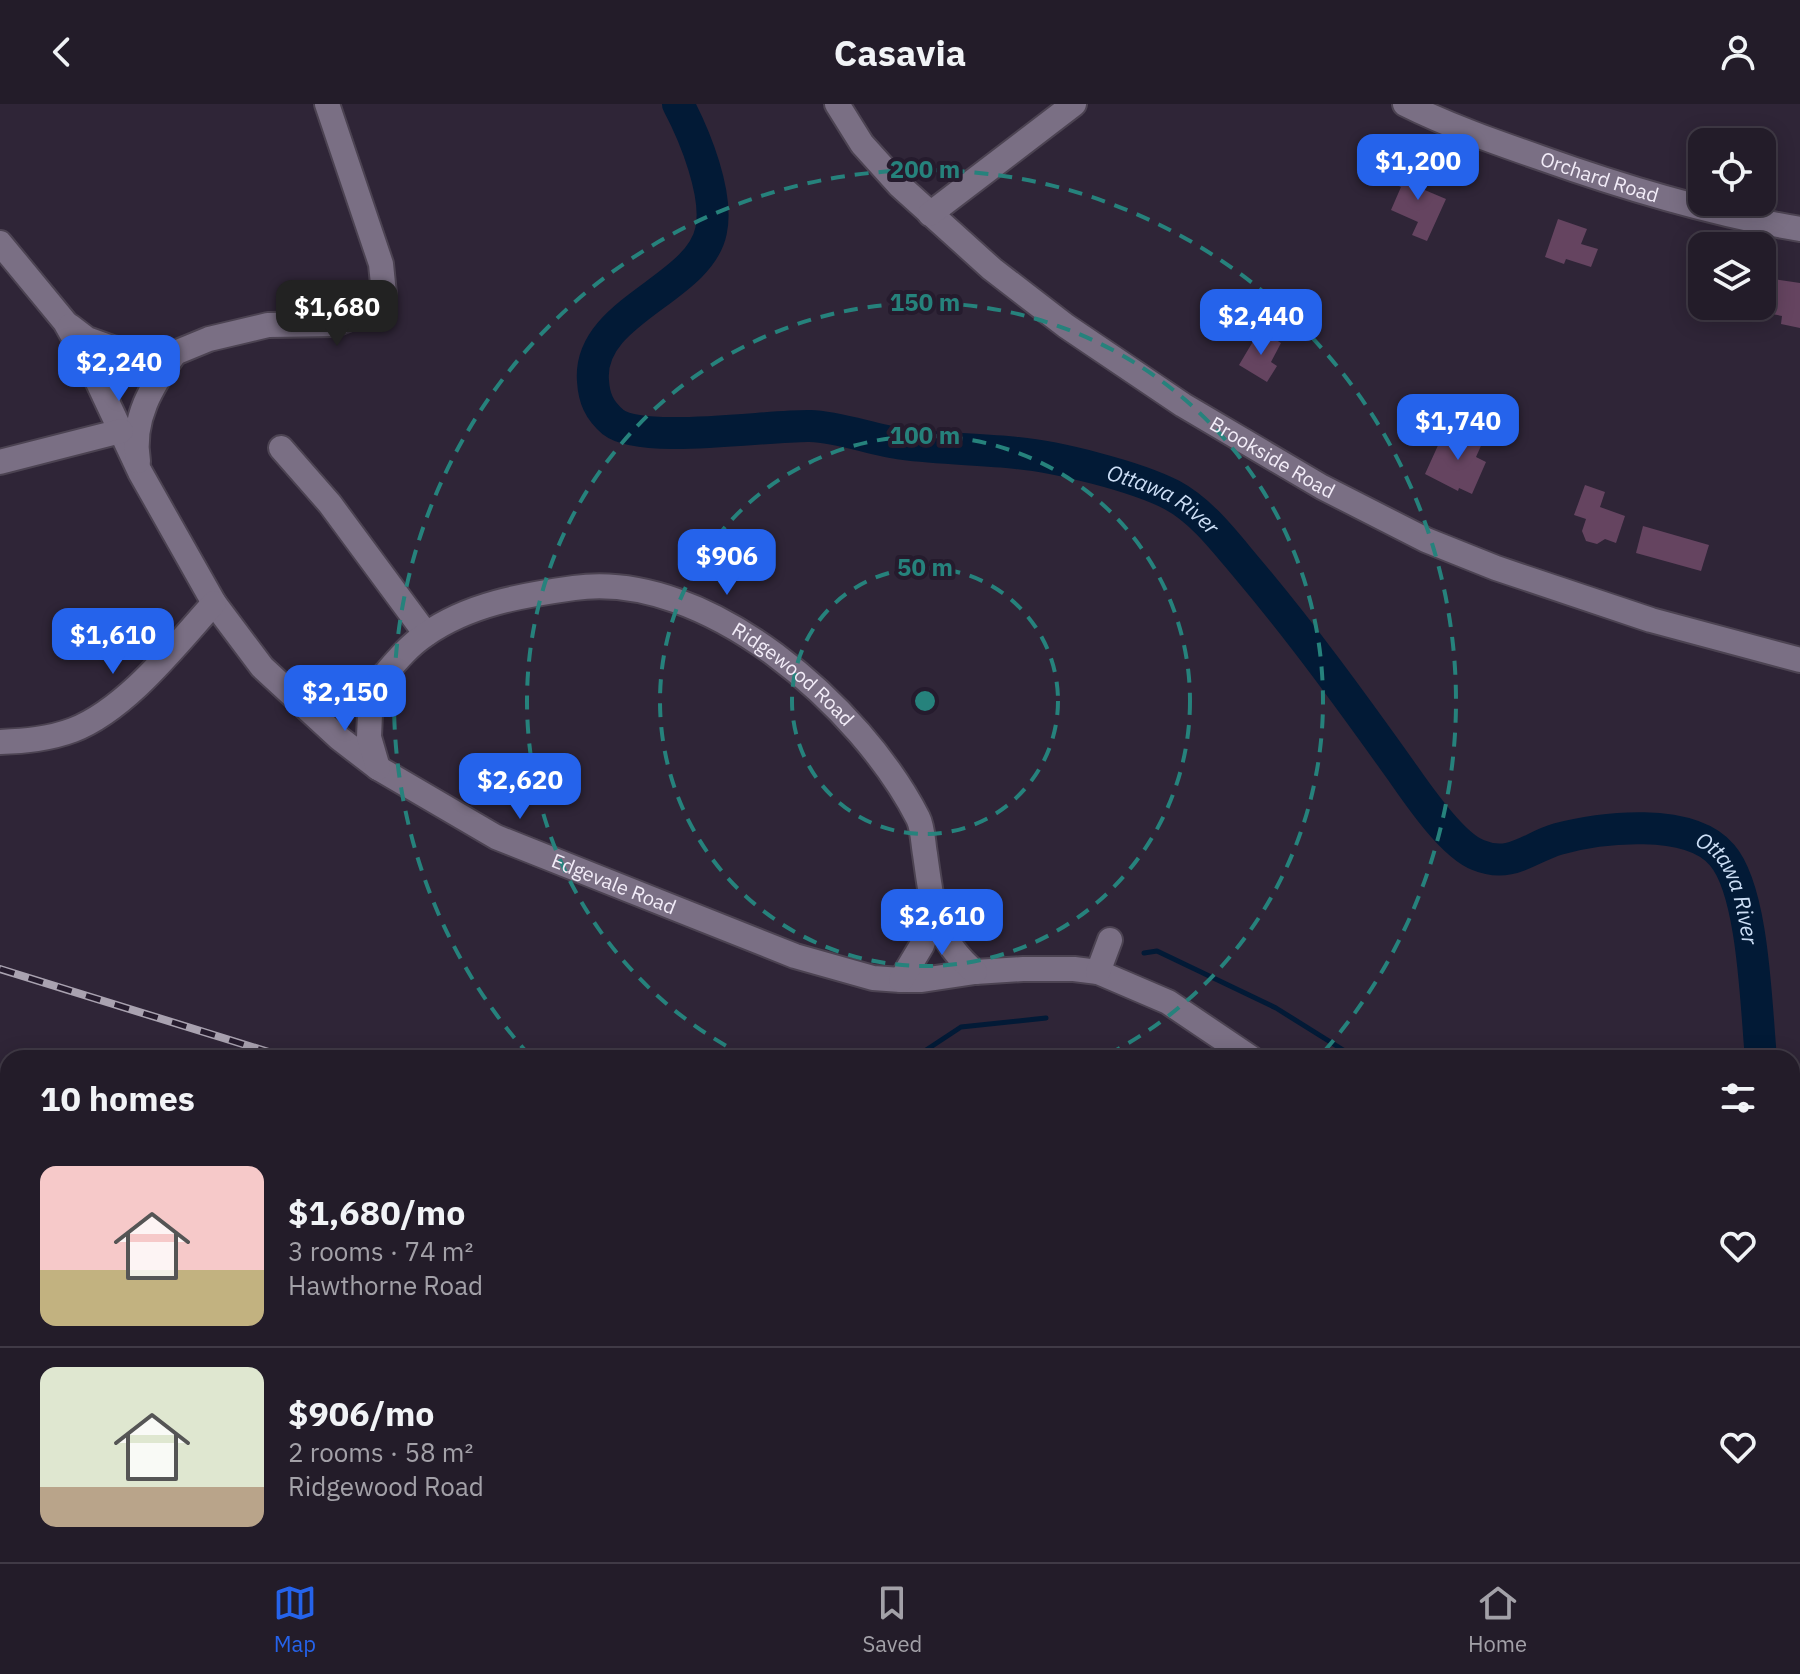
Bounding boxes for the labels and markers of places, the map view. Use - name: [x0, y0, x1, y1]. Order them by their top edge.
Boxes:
- pin: $1,200: [1353, 134, 1483, 202]
- pin: $1,680: [272, 280, 402, 348]
- pin: $2,440: [1196, 289, 1326, 357]
- pin: $2,240: [54, 335, 184, 403]
- pin: $1,740: [1393, 394, 1523, 462]
- pin: $906: [680, 529, 774, 597]
- pin: $1,610: [48, 608, 178, 676]
- pin: $2,150: [280, 665, 410, 733]
- centre of rings: [911, 687, 939, 715]
- pin: $2,620: [455, 753, 585, 821]
- pin: $2,610: [877, 889, 1007, 957]

